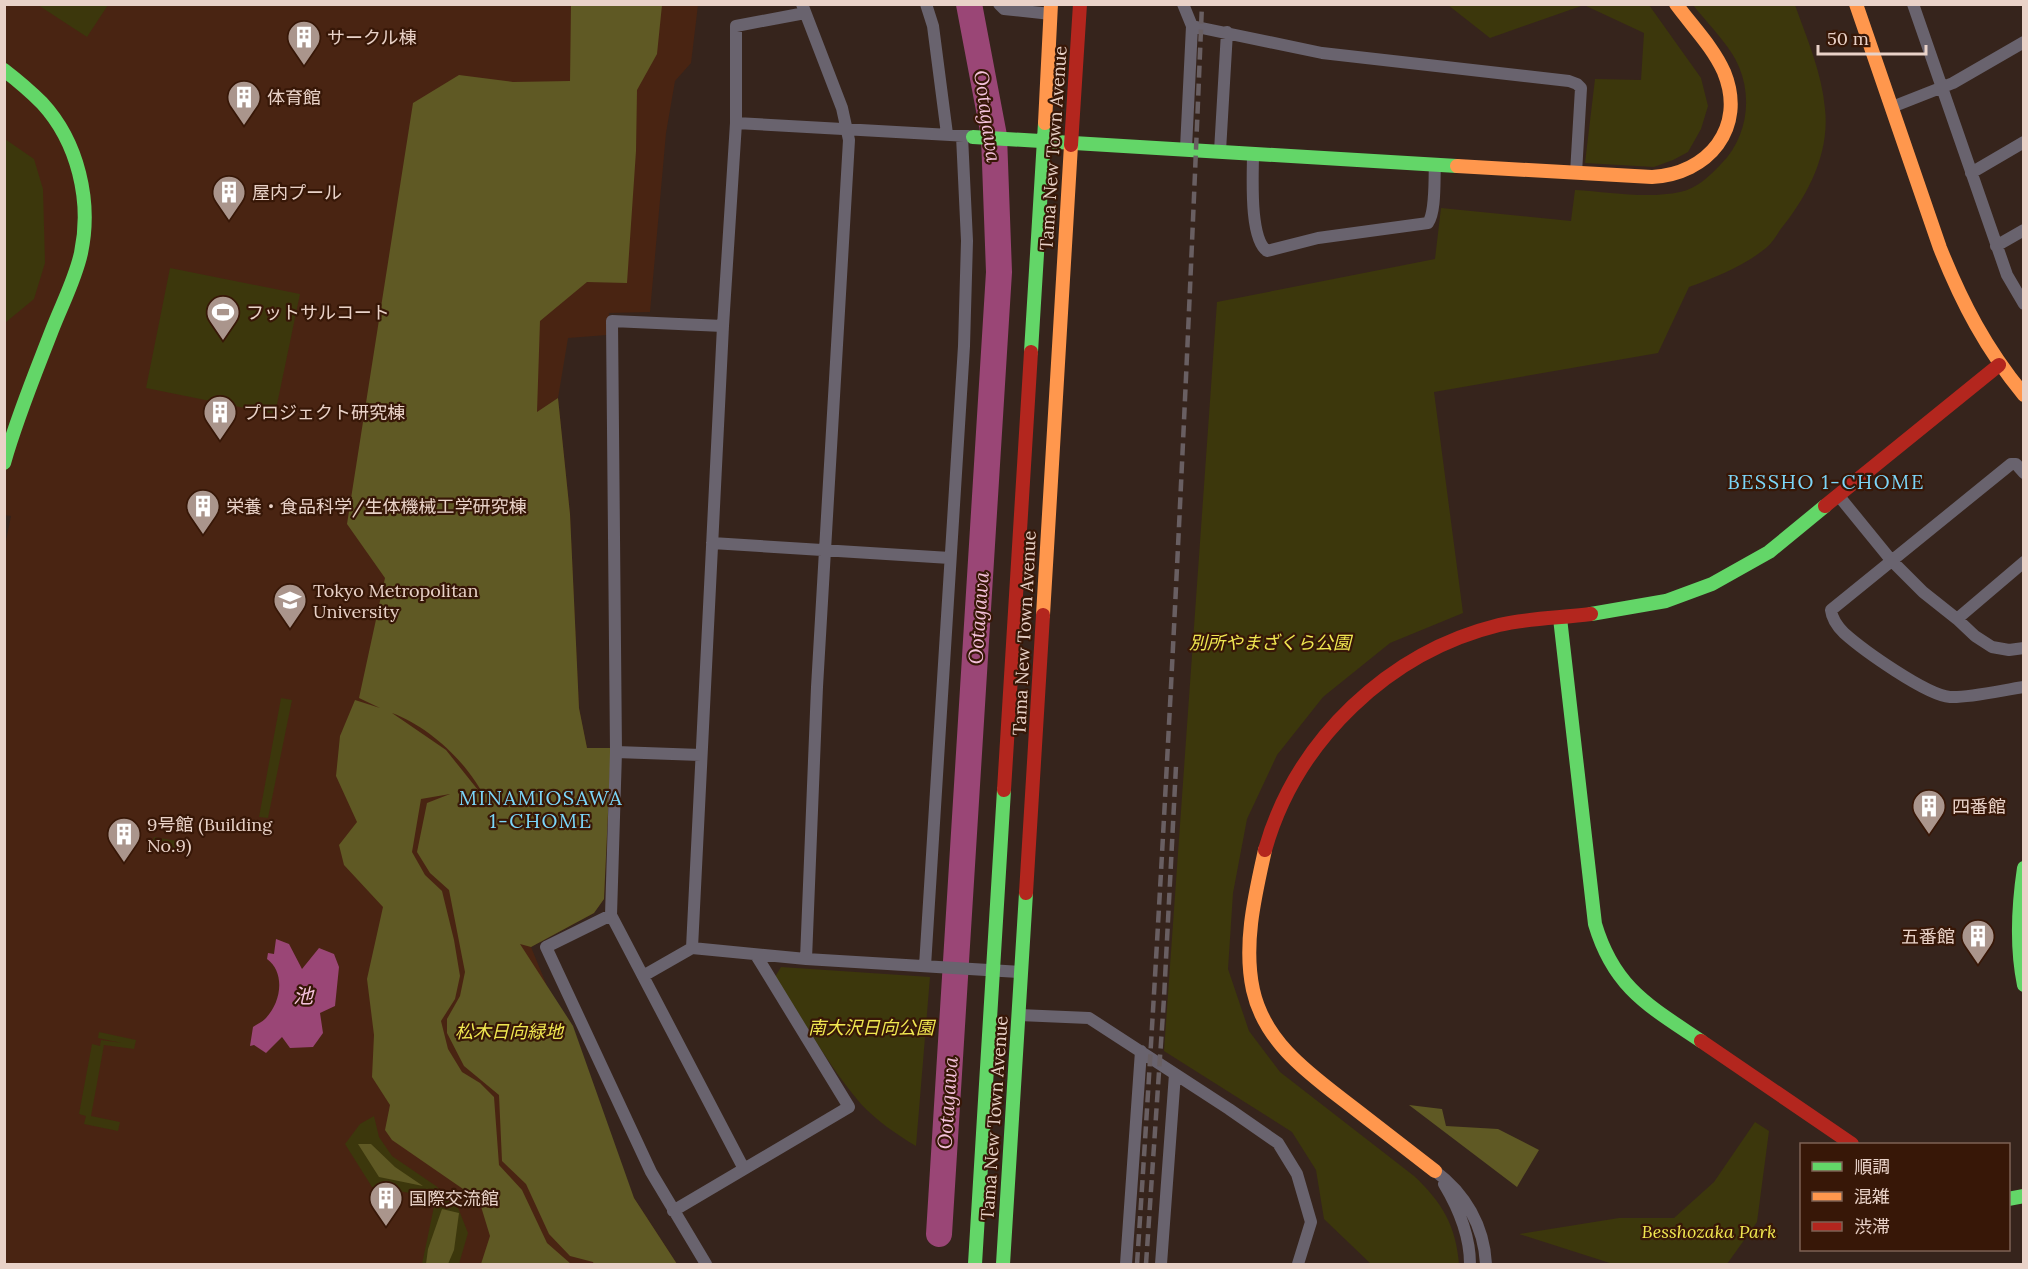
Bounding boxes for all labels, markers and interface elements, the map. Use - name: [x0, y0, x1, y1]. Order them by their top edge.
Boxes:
- scale bar: [1818, 18, 1926, 56]
- building icon: サークル棟: [286, 19, 322, 66]
- place label: サークル棟: [327, 26, 416, 49]
- text: 50 m: [1827, 27, 1869, 50]
- street label: Tama New Town Avenue: [1034, 45, 1072, 251]
- water label: Ootagawa: [969, 68, 1007, 164]
- building icon: 体育館: [226, 79, 262, 126]
- place label: 体育館: [267, 86, 321, 109]
- building icon: 屋内プール: [211, 174, 247, 221]
- place label: 屋内プール: [252, 181, 342, 204]
- sports icon: フットサルコート: [205, 294, 241, 341]
- place label: フットサルコート: [246, 301, 390, 324]
- building icon: プロジェクト研究棟: [202, 394, 238, 441]
- place label: プロジェクト研究棟: [243, 401, 405, 424]
- district label: BESSHO 1-CHOME: [1727, 469, 1925, 494]
- building icon: 栄養・食品科学/生体機械工学研究棟: [185, 488, 221, 535]
- place label: 栄養・食品科学/生体機械工学研究棟: [226, 495, 526, 518]
- street label: Tama New Town Avenue: [1007, 530, 1041, 736]
- water label: Ootagawa: [962, 571, 994, 665]
- place label: Tokyo Metropolitan University: [313, 579, 478, 623]
- school or university icon: Tokyo Metropolitan University: [272, 582, 308, 629]
- park label: 別所やまざくら公園: [1189, 631, 1354, 654]
- district label: MINAMIOSAWA 1-CHOME: [459, 785, 623, 833]
- building icon: 四番館: [1911, 788, 1947, 835]
- place label: 四番館: [1952, 795, 2006, 818]
- place label: 9号館 (Building No.9): [147, 813, 273, 857]
- building icon: 9号館 (Building No.9): [106, 816, 142, 863]
- building icon: 五番館: [1960, 918, 1996, 965]
- place label: 五番館: [1901, 925, 1955, 948]
- water label: 池: [293, 983, 315, 1008]
- street label: Tama New Town Avenue: [975, 1015, 1013, 1221]
- park label: 南大沢日向公園: [808, 1016, 937, 1039]
- park label: 松木日向緑地: [455, 1020, 565, 1043]
- water label: Ootagawa: [931, 1056, 963, 1150]
- legend: [1800, 1143, 2010, 1251]
- text: 順調: [1854, 1155, 1890, 1178]
- building icon: 国際交流館: [368, 1180, 404, 1227]
- text: 混雑: [1854, 1185, 1890, 1208]
- place label: 国際交流館: [409, 1187, 499, 1210]
- text: 渋滞: [1854, 1215, 1890, 1238]
- park label: Besshozaka Park: [1642, 1220, 1776, 1243]

